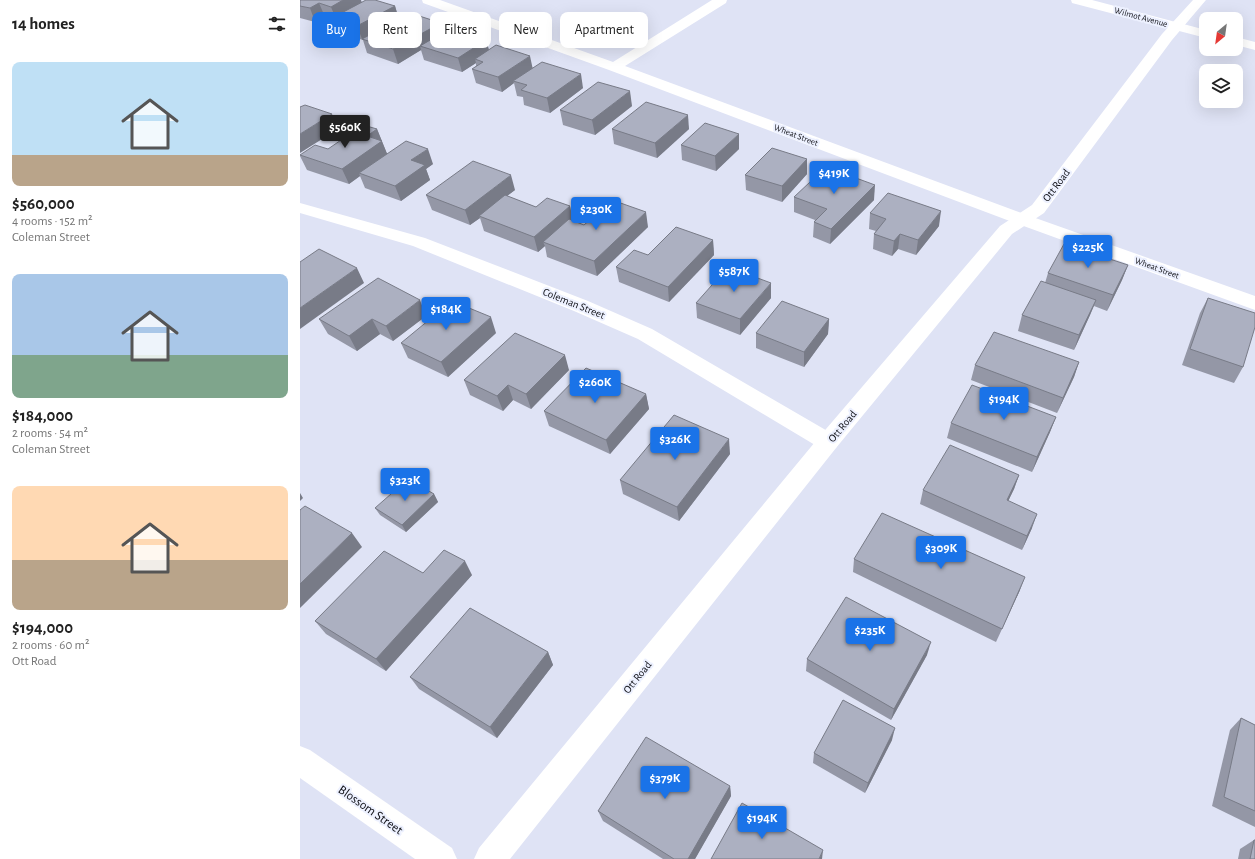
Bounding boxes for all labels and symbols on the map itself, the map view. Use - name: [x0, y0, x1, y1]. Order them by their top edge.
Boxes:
- street label: Wilmot Avenue: [1113, 6, 1168, 29]
- north arrow: [1199, 12, 1243, 56]
- pin: $560K: [317, 115, 373, 149]
- street label: Wheat Street: [773, 123, 819, 148]
- pin: $419K: [806, 161, 862, 195]
- street label: Ott Road: [1041, 167, 1072, 204]
- pin: $230K: [568, 197, 624, 231]
- pin: $225K: [1060, 235, 1116, 269]
- street label: Wheat Street: [1133, 256, 1180, 281]
- pin: $587K: [706, 259, 762, 293]
- street label: Coleman Street: [541, 286, 607, 321]
- pin: $184K: [418, 297, 474, 331]
- pin: $260K: [567, 370, 623, 404]
- pin: $194K: [976, 387, 1032, 421]
- street label: Ott Road: [826, 408, 859, 444]
- pin: $326K: [647, 427, 703, 461]
- pin: $323K: [377, 468, 433, 502]
- pin: $309K: [913, 536, 969, 570]
- pin: $235K: [842, 618, 898, 652]
- street label: Ott Road: [621, 659, 654, 695]
- pin: $379K: [637, 766, 693, 800]
- street label: Blossom Street: [335, 783, 405, 837]
- pin: $194K: [734, 806, 790, 840]

